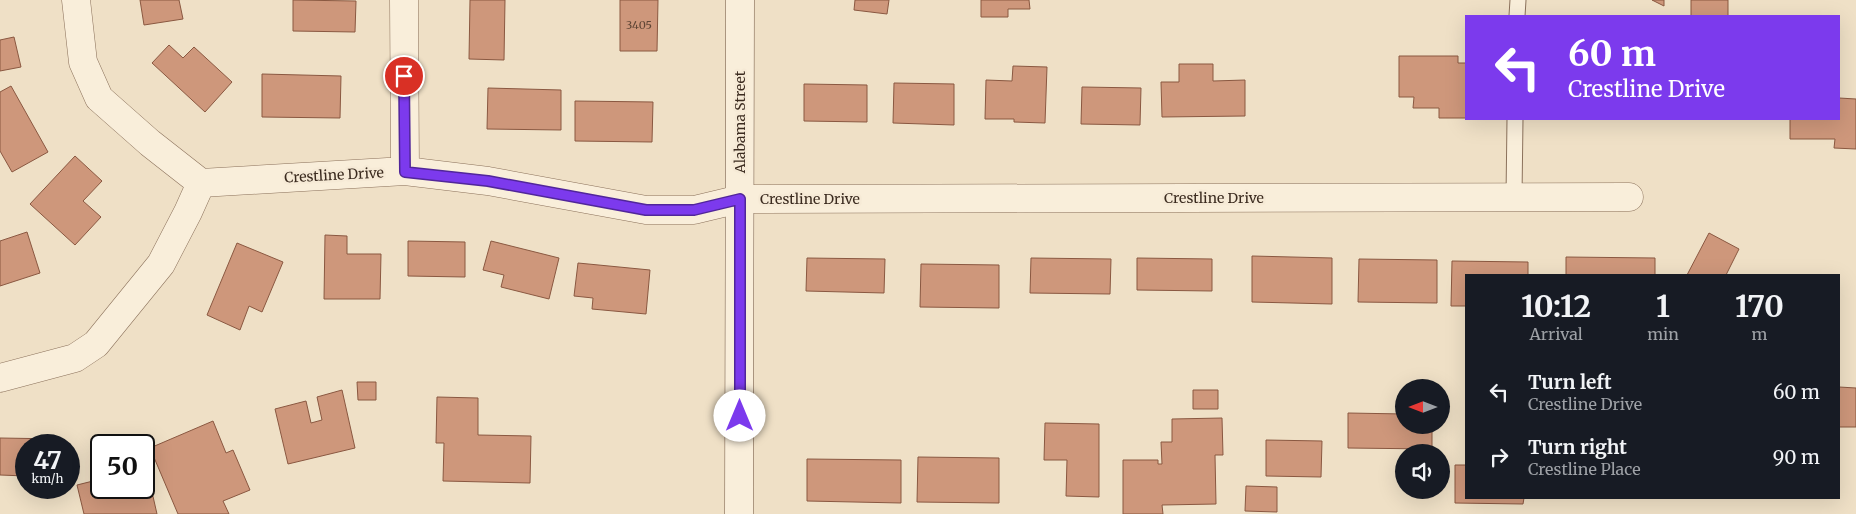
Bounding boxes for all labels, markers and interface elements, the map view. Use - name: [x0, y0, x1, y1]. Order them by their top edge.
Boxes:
- house number: 3405: [626, 18, 652, 32]
- text: 60 m: [1568, 32, 1656, 76]
- icon: left: [1485, 35, 1550, 100]
- pin: [383, 55, 425, 97]
- icon: arrive: [390, 62, 418, 90]
- street label: Alabama Street: [731, 70, 749, 174]
- text: Crestline Drive: [1568, 75, 1725, 103]
- street label: Crestline Drive: [284, 163, 384, 187]
- street label: Crestline Drive: [1164, 189, 1264, 207]
- street label: Crestline Drive: [760, 190, 860, 208]
- text: 10:12: [1521, 287, 1591, 325]
- text: 1: [1656, 287, 1670, 325]
- text: 170: [1735, 287, 1784, 325]
- text: Arrival: [1529, 324, 1583, 344]
- text: min: [1647, 324, 1679, 344]
- text: m: [1752, 324, 1767, 344]
- text: Turn left: [1528, 370, 1612, 394]
- icon: left: [1485, 378, 1513, 406]
- north arrow: [1395, 379, 1450, 434]
- map controls: [1395, 379, 1450, 499]
- text: 60 m: [1773, 380, 1820, 404]
- position arrow: [713, 389, 765, 441]
- text: Crestline Drive: [1528, 394, 1642, 414]
- speed limit sign: 50: [90, 434, 155, 499]
- text: Turn right: [1528, 435, 1627, 459]
- icon: right: [1485, 443, 1513, 471]
- text: 47: [33, 444, 62, 476]
- button: sound: [1395, 444, 1450, 499]
- text: 90 m: [1773, 445, 1820, 469]
- text: Crestline Place: [1528, 459, 1641, 479]
- text: km/h: [32, 471, 63, 486]

